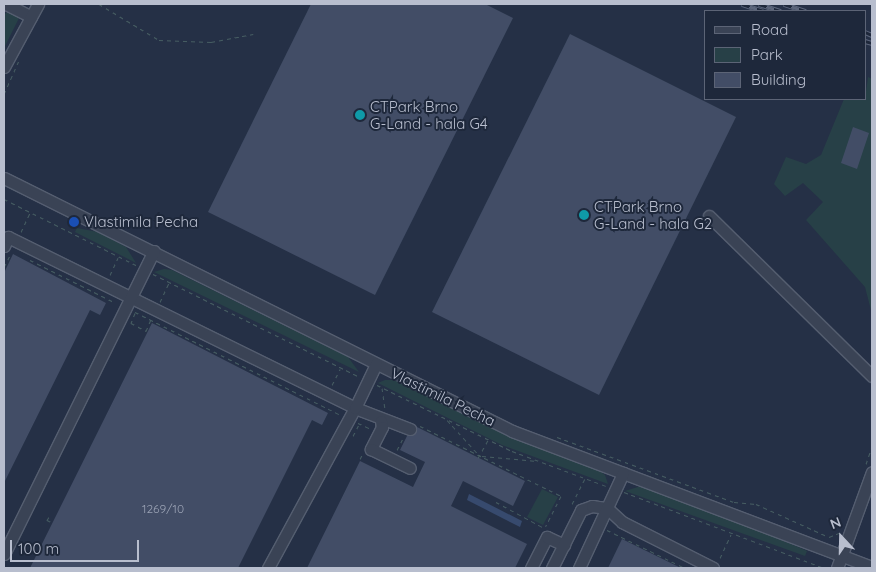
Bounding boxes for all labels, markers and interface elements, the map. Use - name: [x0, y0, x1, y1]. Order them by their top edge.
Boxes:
- legend: [704, 10, 866, 100]
- text: Road: [751, 20, 788, 39]
- text: Park: [751, 45, 783, 64]
- text: Building: [751, 70, 806, 89]
- place label: CTPark Brno G-Land - hala G4: [370, 97, 488, 132]
- marker: CTPark Brno G-Land - hala G4: [354, 109, 366, 121]
- place label: CTPark Brno G-Land - hala G2: [594, 197, 712, 232]
- marker: CTPark Brno G-Land - hala G2: [578, 209, 590, 221]
- place label: Vlastimila Pecha: [84, 213, 198, 231]
- marker: Vlastimila Pecha: [68, 216, 80, 228]
- street label: Vlastimila Pecha: [388, 364, 498, 430]
- house number: 1269/10: [142, 502, 184, 516]
- north arrow: [816, 512, 866, 562]
- text: N: [828, 513, 844, 533]
- scale bar: [12, 530, 141, 562]
- text: 100 m: [18, 539, 59, 558]

